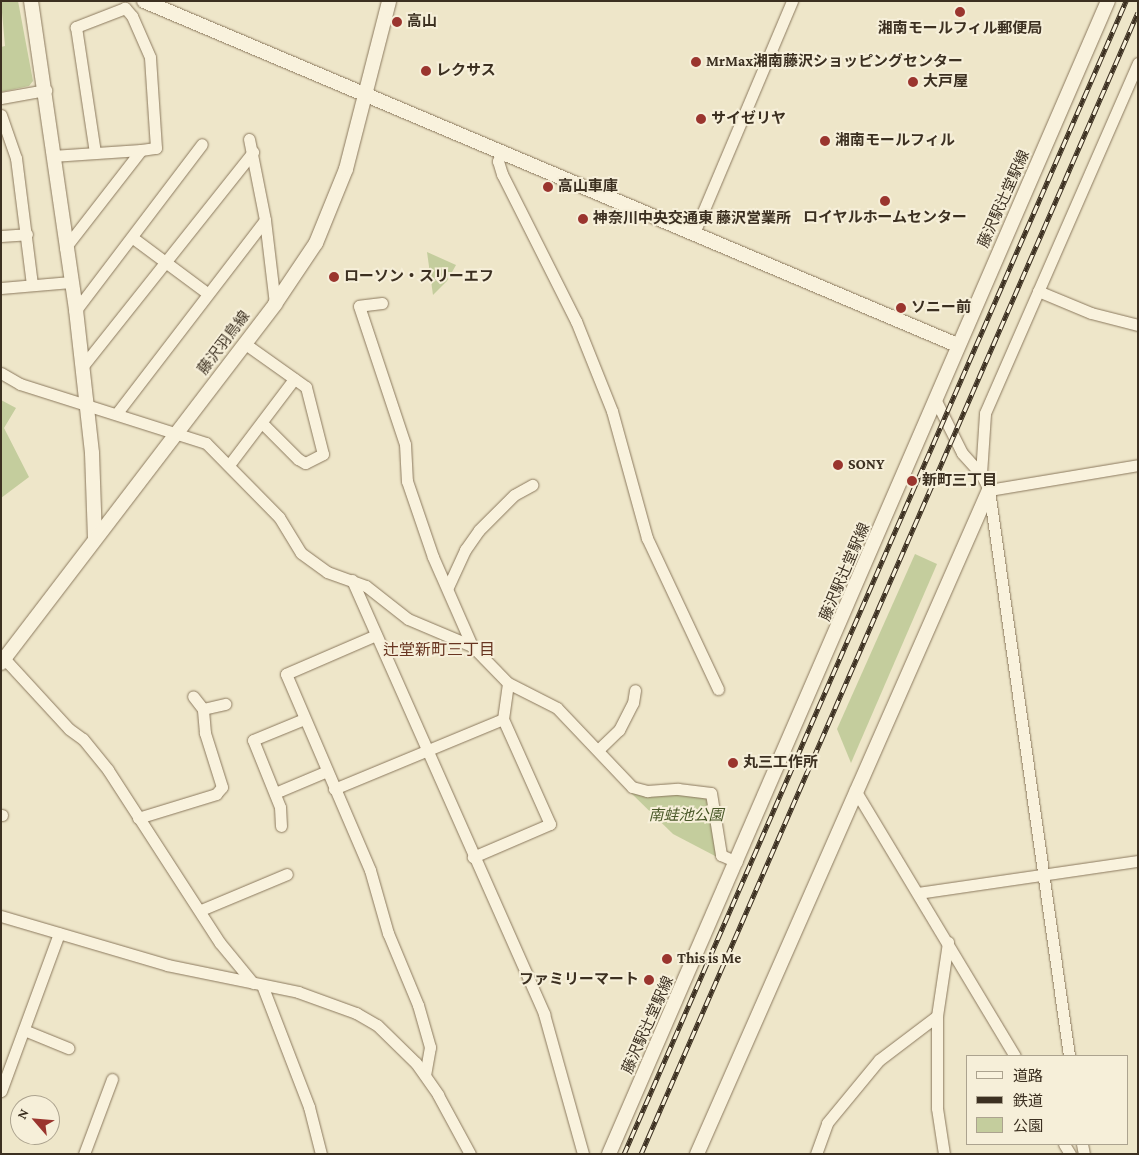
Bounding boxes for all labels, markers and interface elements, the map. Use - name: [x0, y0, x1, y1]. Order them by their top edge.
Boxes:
- marker: 湘南モールフィル郵便局: [954, 6, 966, 18]
- place label: 高山: [407, 13, 437, 31]
- marker: 高山: [391, 16, 403, 28]
- place label: 湘南モールフィル郵便局: [878, 20, 1042, 38]
- place label: MrMax湘南藤沢ショッピングセンター: [706, 53, 963, 71]
- marker: MrMax湘南藤沢ショッピングセンター: [690, 56, 702, 68]
- place label: レクサス: [436, 62, 496, 80]
- marker: レクサス: [420, 65, 432, 77]
- place label: 大戸屋: [923, 73, 968, 91]
- marker: 大戸屋: [907, 76, 919, 88]
- place label: サイゼリヤ: [711, 110, 786, 128]
- marker: サイゼリヤ: [695, 113, 707, 125]
- place label: 湘南モールフィル: [835, 132, 955, 150]
- marker: 湘南モールフィル: [819, 135, 831, 147]
- street label: 藤沢駅辻堂駅線: [974, 147, 1034, 251]
- place label: 高山車庫: [558, 178, 618, 196]
- marker: 高山車庫: [542, 181, 554, 193]
- marker: ロイヤルホームセンター: [879, 195, 891, 207]
- place label: ロイヤルホームセンター: [803, 209, 967, 227]
- place label: 神奈川中央交通東 藤沢営業所: [593, 210, 791, 228]
- marker: 神奈川中央交通東 藤沢営業所: [577, 213, 589, 225]
- place label: ローソン・スリーエフ: [344, 268, 494, 286]
- marker: ローソン・スリーエフ: [328, 271, 340, 283]
- place label: ソニー前: [911, 299, 971, 317]
- marker: ソニー前: [895, 302, 907, 314]
- street label: 藤沢羽鳥線: [194, 308, 254, 378]
- place label: SONY: [848, 456, 885, 474]
- marker: SONY: [832, 459, 844, 471]
- place label: 新町三丁目: [922, 472, 997, 490]
- marker: 新町三丁目: [906, 475, 918, 487]
- street label: 藤沢駅辻堂駅線: [816, 520, 874, 624]
- district label: 辻堂新町三丁目: [383, 640, 495, 660]
- place label: 丸三工作所: [743, 754, 818, 772]
- marker: 丸三工作所: [727, 757, 739, 769]
- park label: 南蛙池公園: [649, 807, 723, 825]
- place label: This is Me: [677, 950, 741, 968]
- marker: This is Me: [661, 953, 673, 965]
- place label: ファミリーマート: [519, 971, 639, 989]
- street label: 藤沢駅辻堂駅線: [618, 973, 678, 1077]
- marker: ファミリーマート: [643, 974, 655, 986]
- legend: [966, 1055, 1129, 1145]
- text: 道路: [1013, 1068, 1043, 1084]
- text: 鉄道: [1013, 1093, 1043, 1109]
- north arrow: [10, 1095, 60, 1145]
- text: N: [13, 1106, 32, 1122]
- text: 公園: [1013, 1118, 1043, 1134]

